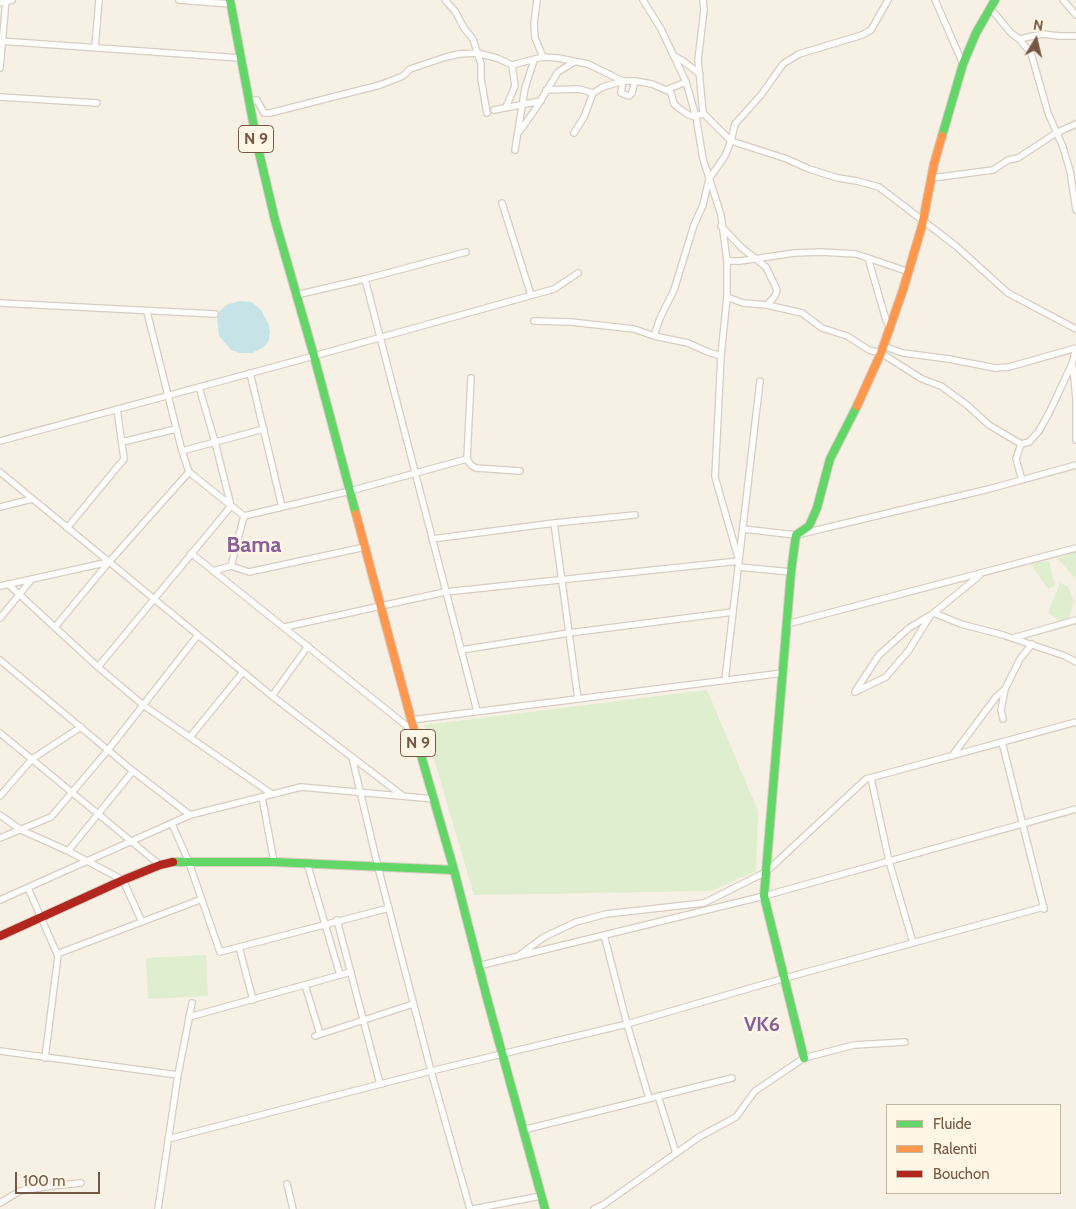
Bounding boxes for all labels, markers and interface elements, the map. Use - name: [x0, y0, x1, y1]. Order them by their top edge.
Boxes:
- north arrow: [1011, 15, 1061, 65]
- text: N: [1032, 16, 1045, 35]
- road number: N 9: [238, 126, 274, 152]
- district label: Bama: [227, 533, 281, 559]
- road number: N 9: [400, 730, 436, 756]
- district label: VK6: [744, 1013, 780, 1037]
- legend: [886, 1104, 1061, 1194]
- text: Fluide: [933, 1115, 971, 1133]
- text: Ralenti: [933, 1140, 977, 1158]
- scale bar: [18, 1162, 102, 1194]
- text: Bouchon: [933, 1165, 990, 1183]
- text: 100 m: [23, 1172, 65, 1190]

